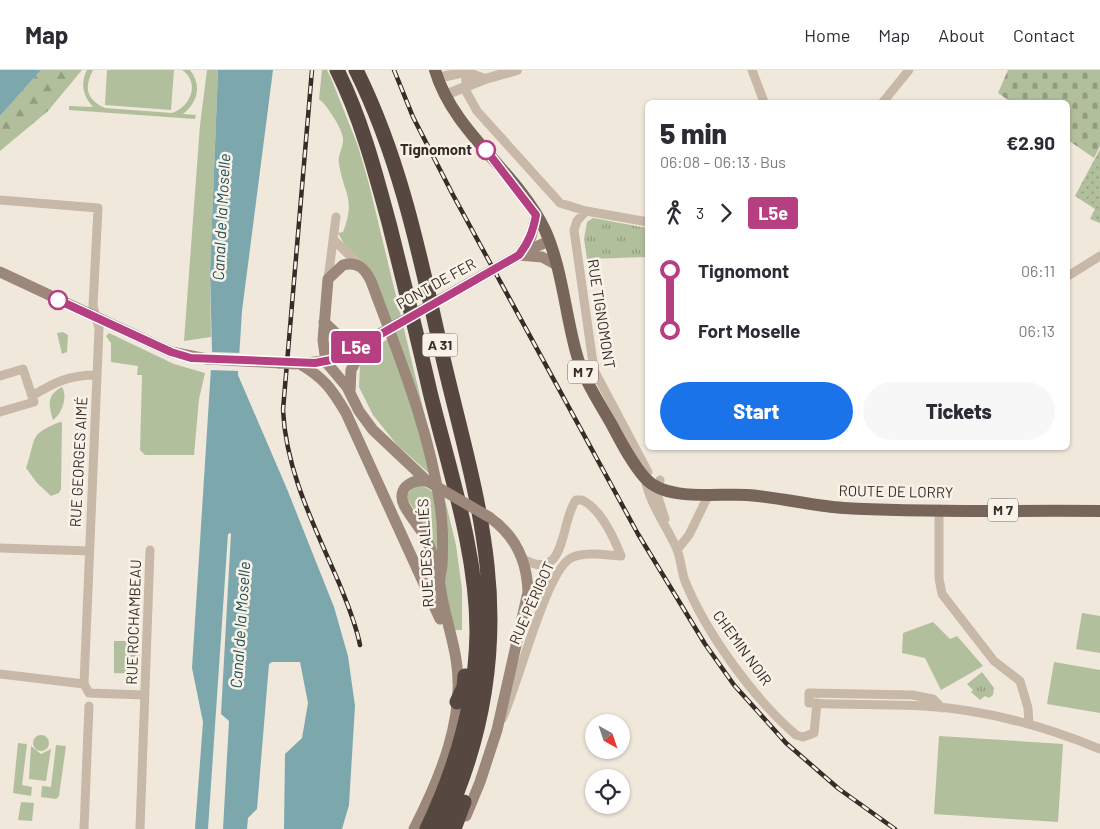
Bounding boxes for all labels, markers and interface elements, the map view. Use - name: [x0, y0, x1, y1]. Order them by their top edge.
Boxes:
- text: Map: [25, 20, 68, 49]
- text: Home: [804, 24, 850, 46]
- text: Map: [878, 24, 910, 46]
- text: About: [938, 24, 985, 46]
- text: Contact: [1013, 24, 1075, 46]
- text: 5 min: [660, 116, 727, 150]
- text: €2.90: [1006, 131, 1055, 154]
- place label: Tignomont: [400, 140, 472, 158]
- marker: Tignomont: [476, 140, 496, 160]
- text: 06:08 – 06:13 · Bus: [660, 152, 786, 171]
- water label: Canal de la Moselle: [208, 153, 233, 281]
- icon: walk: [660, 199, 688, 227]
- icon: forward: [712, 199, 740, 227]
- text: L5e: [758, 202, 788, 224]
- text: 3: [696, 203, 704, 222]
- street label: PONT DE FER: [393, 254, 478, 312]
- street label: RUE TIGNOMONT: [584, 258, 620, 370]
- text: Tignomont: [698, 259, 789, 282]
- text: 06:11: [1021, 261, 1055, 280]
- unlabelled marker: [48, 290, 68, 310]
- text: Fort Moselle: [698, 319, 800, 342]
- text: 06:13: [1018, 321, 1055, 340]
- line badge: L5e: [327, 331, 385, 363]
- road number: A 31: [422, 334, 458, 356]
- text: L5e: [341, 336, 371, 358]
- road number: M 7: [568, 360, 598, 384]
- button: Start: [660, 382, 853, 440]
- button: Tickets: [863, 382, 1055, 440]
- street label: RUE GEORGES AIMÉ: [66, 396, 90, 528]
- street label: ROUTE DE LORRY: [839, 481, 954, 501]
- street label: RUE DES ALLIÉS: [413, 498, 437, 608]
- road number: M 7: [988, 498, 1018, 522]
- street label: RUE PÉRIGOT: [505, 558, 557, 647]
- street label: RUE ROCHAMBEAU: [122, 559, 144, 685]
- water label: Canal de la Moselle: [226, 561, 253, 689]
- street label: CHEMIN NOIR: [710, 606, 776, 688]
- north arrow: [585, 714, 630, 759]
- map controls: [585, 714, 630, 814]
- button: locate: [585, 769, 630, 814]

